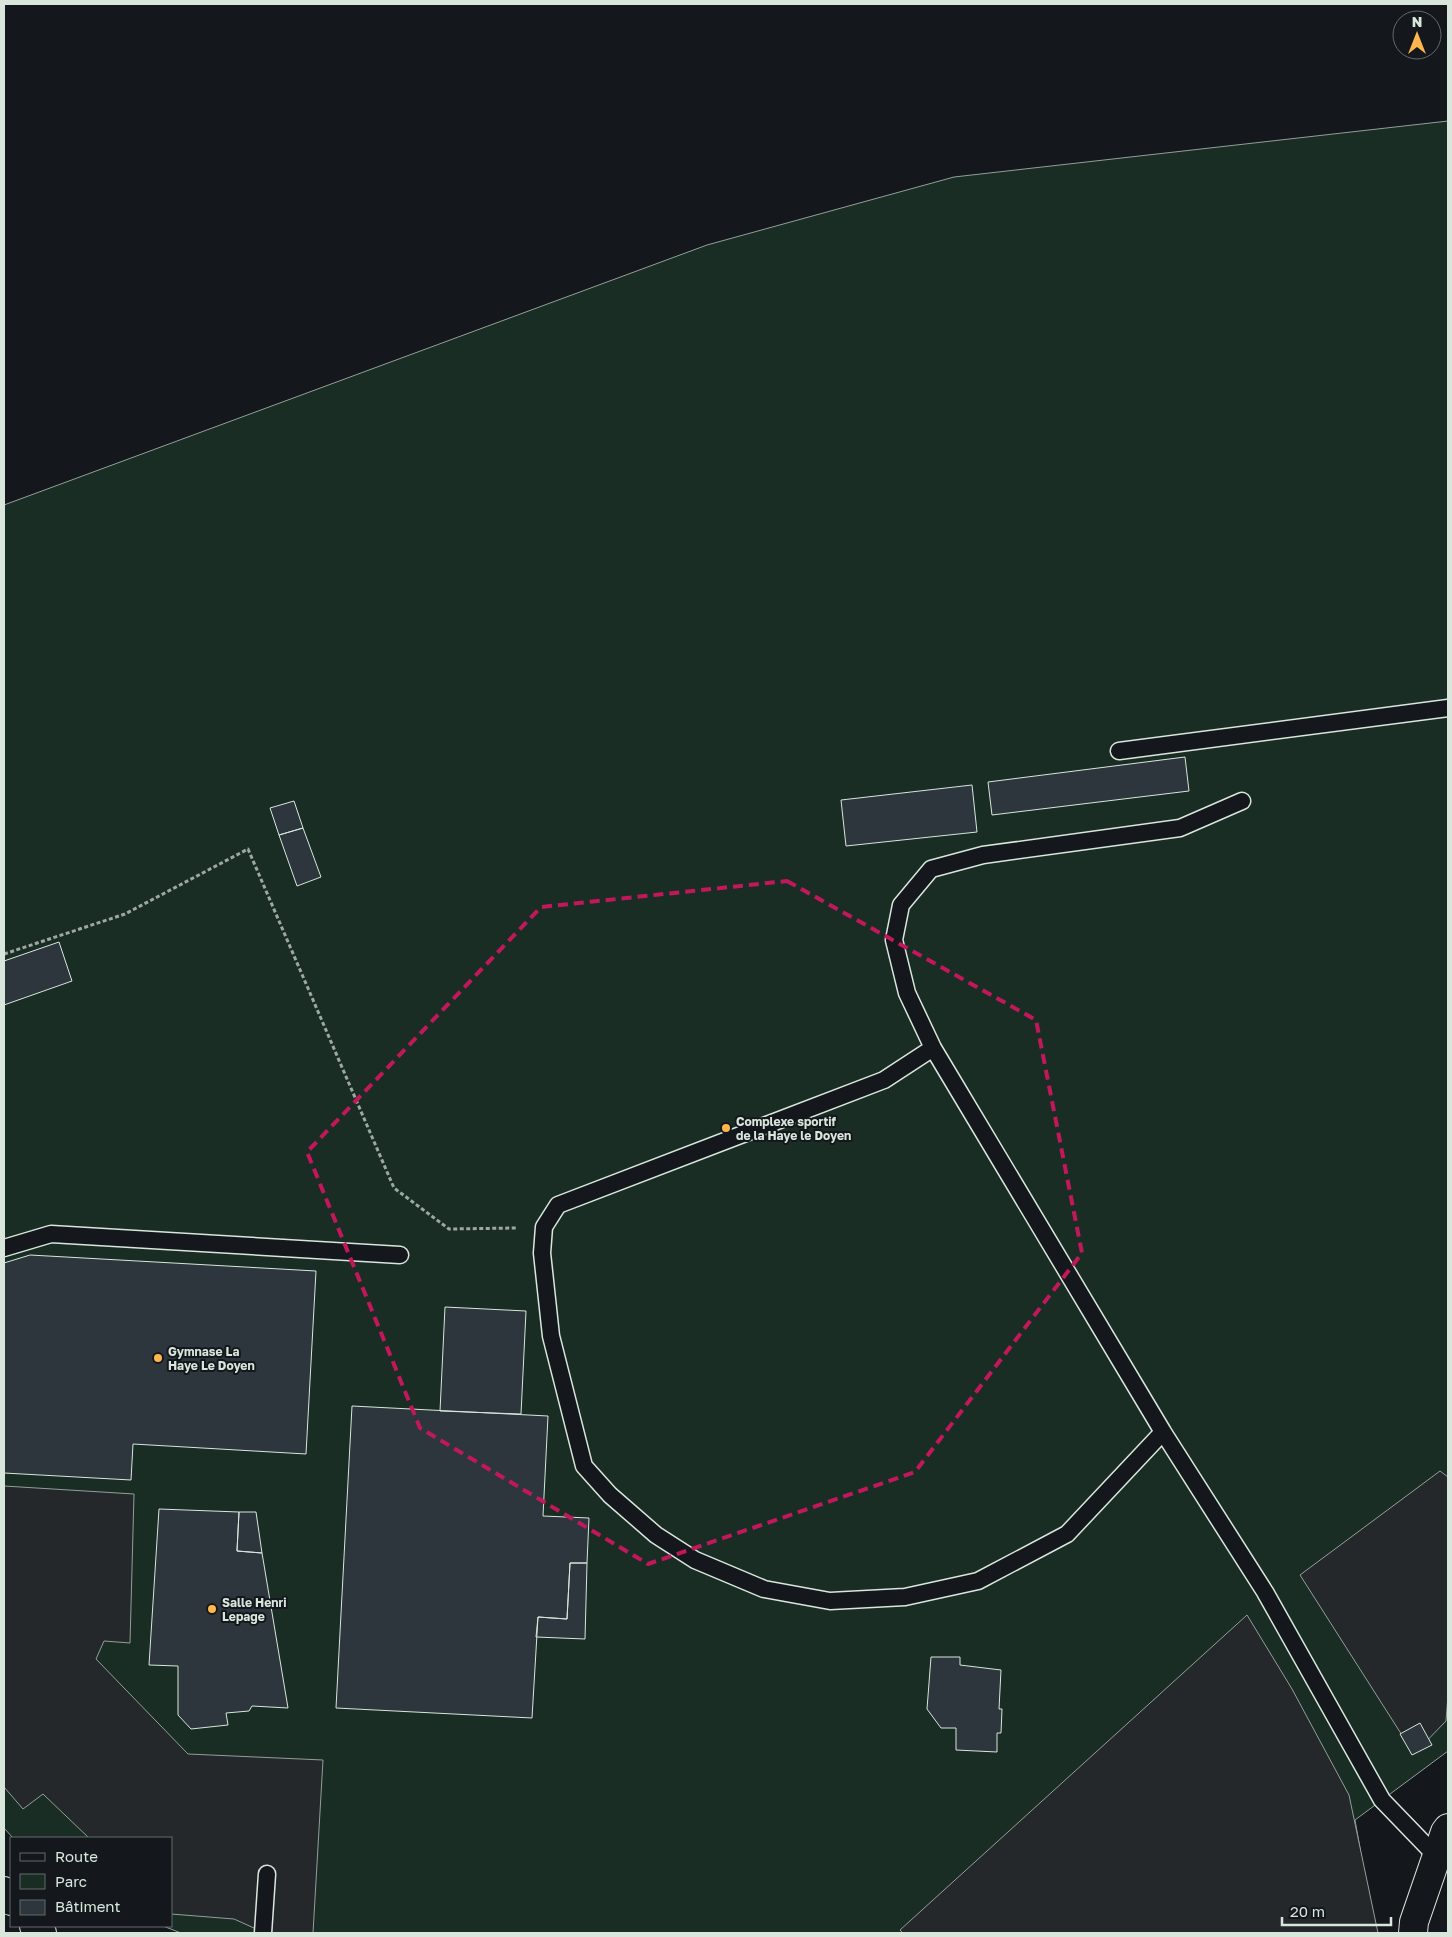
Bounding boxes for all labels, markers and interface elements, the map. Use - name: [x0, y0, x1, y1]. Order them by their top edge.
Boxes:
- north arrow: [1392, 10, 1442, 60]
- text: N: [1412, 13, 1422, 30]
- place label: Complexe sportif de la Haye le Doyen: [736, 1114, 851, 1143]
- marker: Complexe sportif de la Haye le Doyen: [720, 1122, 732, 1134]
- place label: Gymnase La Haye Le Doyen: [168, 1344, 255, 1373]
- marker: Gymnase La Haye Le Doyen: [152, 1352, 164, 1364]
- place label: Salle Henri Lepage: [222, 1595, 287, 1624]
- marker: Salle Henri Lepage: [206, 1603, 218, 1615]
- legend: [10, 1837, 172, 1927]
- text: Route: [55, 1847, 98, 1865]
- text: Parc: [55, 1872, 87, 1890]
- scale bar: [1282, 1894, 1391, 1926]
- text: Bâtiment: [55, 1897, 120, 1915]
- text: 20 m: [1290, 1902, 1325, 1920]

